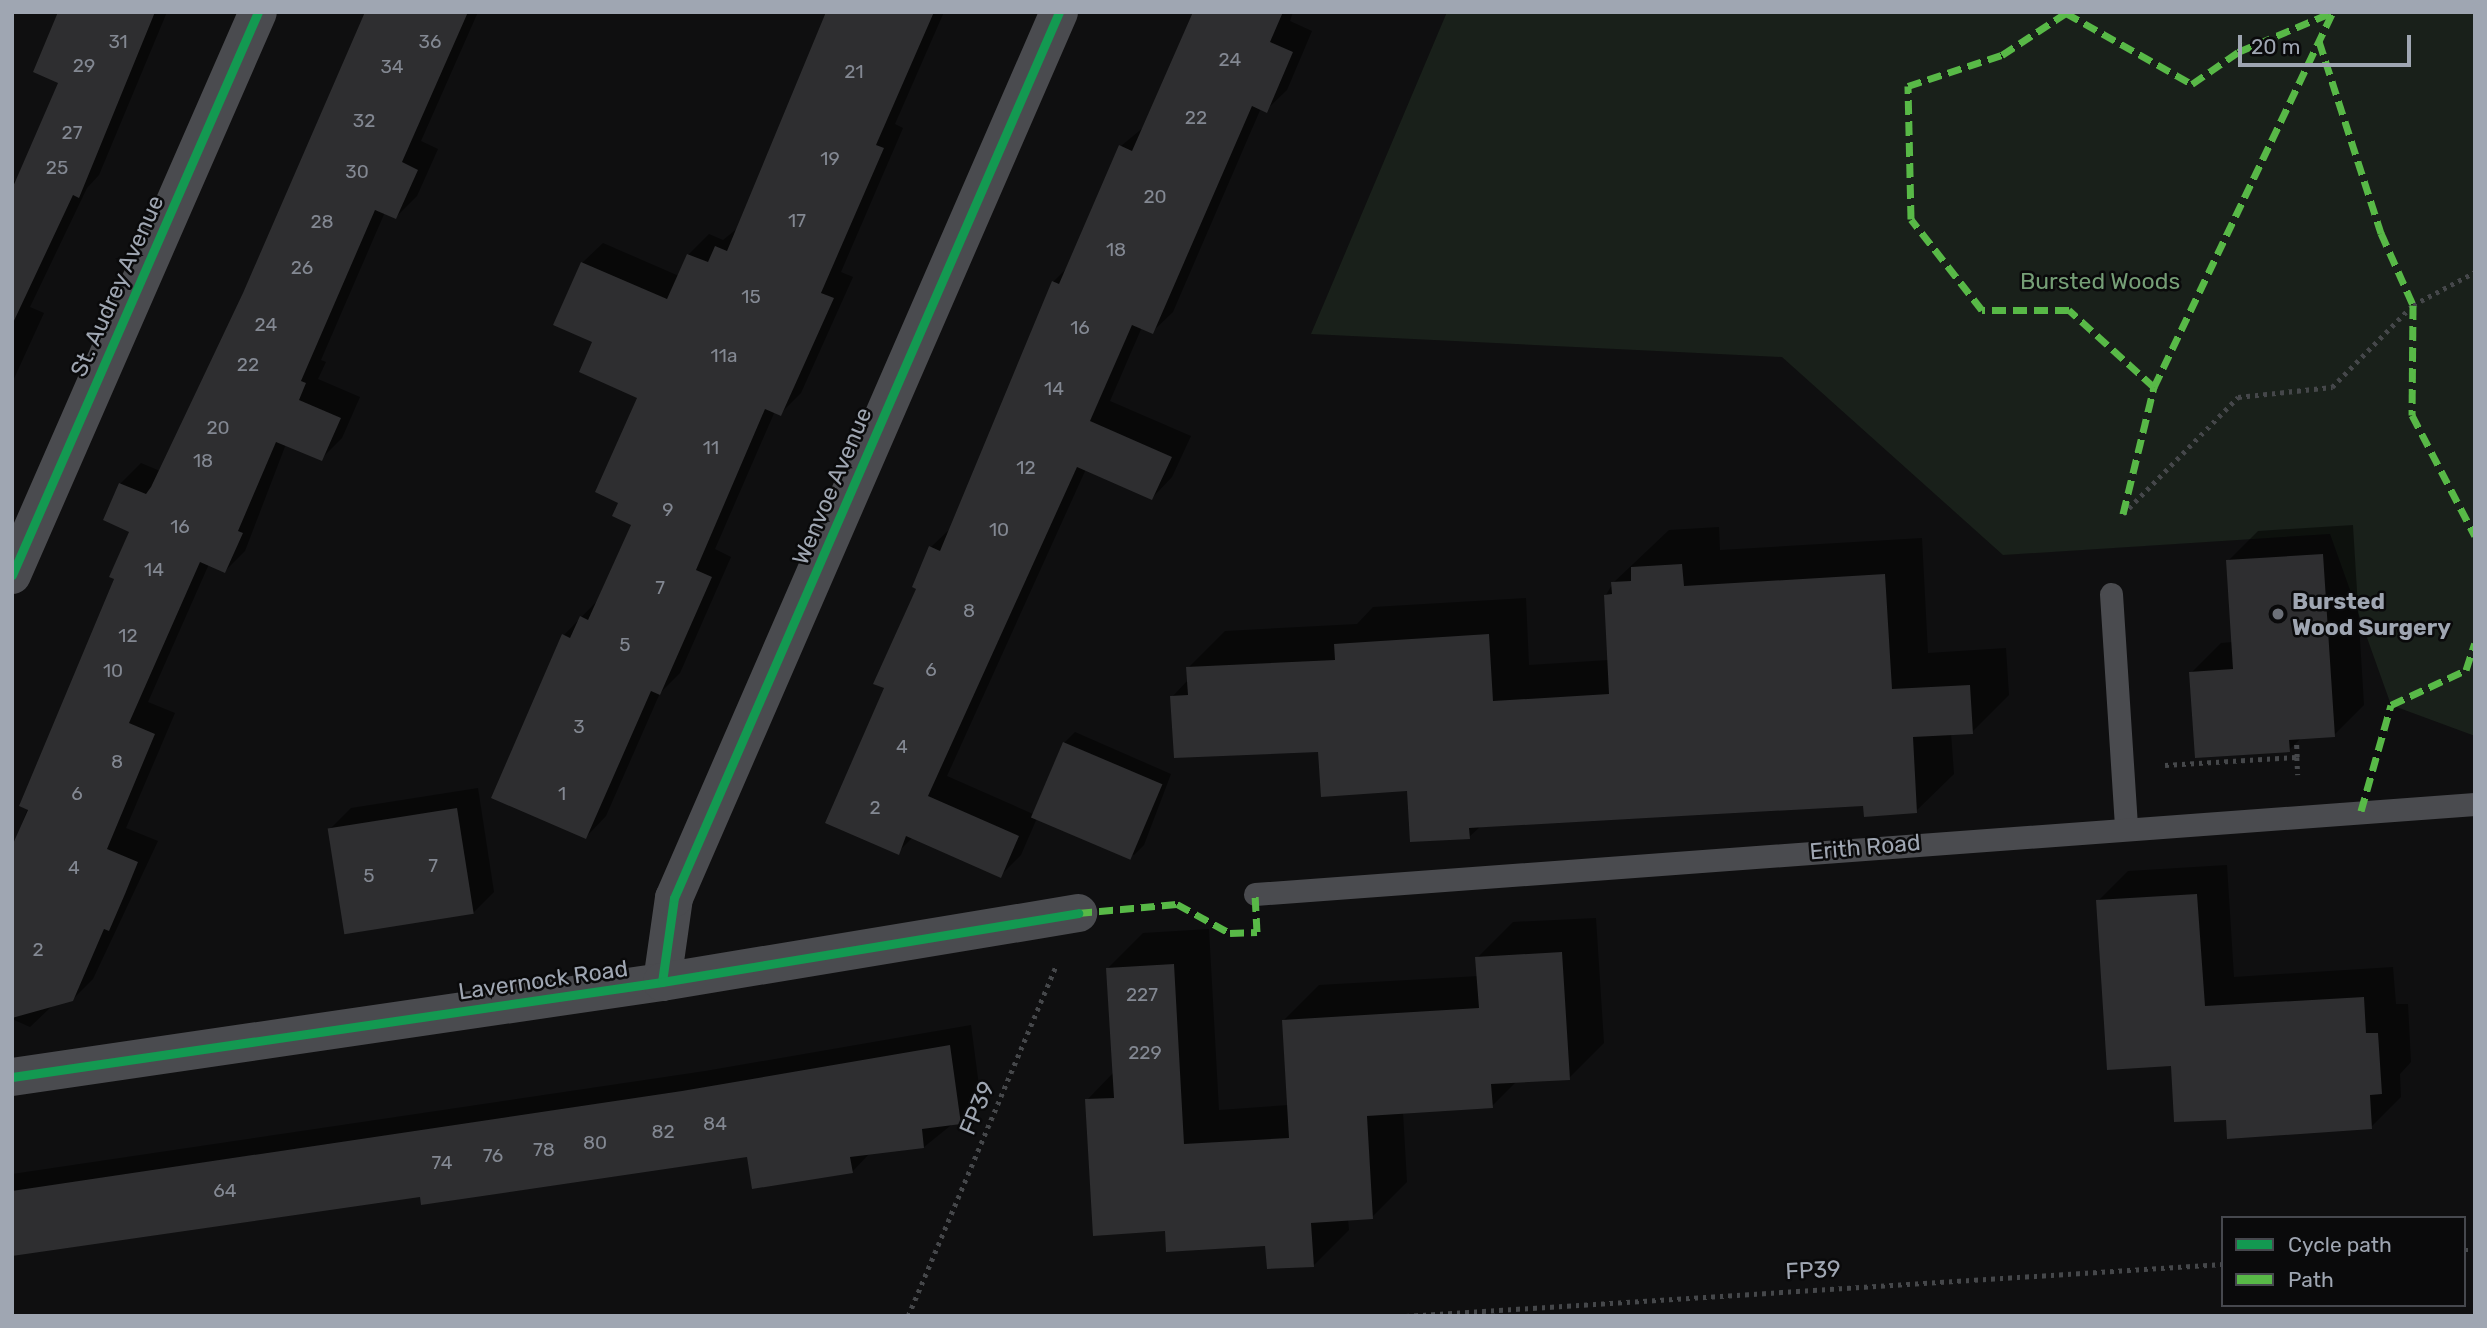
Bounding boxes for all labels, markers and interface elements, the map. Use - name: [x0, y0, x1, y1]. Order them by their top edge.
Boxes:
- scale bar: [2242, 21, 2415, 65]
- house number: 31: [108, 31, 128, 53]
- house number: 36: [419, 31, 441, 53]
- text: 20 m: [2251, 34, 2300, 59]
- house number: 24: [1219, 49, 1241, 71]
- house number: 29: [73, 55, 95, 77]
- house number: 34: [380, 56, 404, 78]
- house number: 21: [844, 61, 864, 83]
- house number: 22: [1185, 107, 1207, 129]
- house number: 32: [353, 110, 375, 132]
- house number: 27: [62, 122, 82, 144]
- house number: 19: [820, 148, 840, 170]
- house number: 25: [46, 157, 68, 179]
- house number: 30: [345, 161, 369, 183]
- house number: 20: [1143, 186, 1167, 208]
- street label: St. Audrey Avenue: [64, 190, 170, 382]
- house number: 17: [788, 210, 806, 232]
- house number: 28: [310, 211, 334, 233]
- house number: 18: [1106, 239, 1126, 261]
- house number: 26: [291, 257, 313, 279]
- park label: Bursted Woods: [2020, 267, 2180, 295]
- house number: 15: [741, 286, 761, 308]
- house number: 24: [255, 314, 277, 336]
- house number: 16: [1070, 317, 1090, 339]
- house number: 11a: [711, 345, 737, 367]
- house number: 22: [237, 354, 259, 376]
- house number: 14: [1044, 378, 1064, 400]
- street label: Wenvoe Avenue: [786, 403, 878, 569]
- house number: 20: [206, 417, 230, 439]
- house number: 11: [703, 437, 719, 459]
- house number: 18: [193, 450, 213, 472]
- house number: 12: [1016, 457, 1036, 479]
- house number: 9: [662, 499, 674, 521]
- house number: 16: [170, 516, 190, 538]
- house number: 10: [989, 519, 1009, 541]
- house number: 14: [144, 559, 164, 581]
- house number: 7: [655, 577, 665, 599]
- place label: Bursted Wood Surgery: [2292, 587, 2451, 641]
- house number: 8: [963, 600, 975, 622]
- marker: Bursted Wood Surgery: [2270, 606, 2286, 622]
- house number: 12: [118, 625, 138, 647]
- house number: 5: [619, 634, 631, 656]
- house number: 6: [925, 659, 937, 681]
- house number: 10: [103, 660, 123, 682]
- house number: 3: [573, 716, 585, 738]
- house number: 4: [896, 736, 908, 758]
- house number: 8: [111, 751, 123, 773]
- house number: 6: [71, 783, 83, 805]
- house number: 1: [558, 783, 566, 805]
- house number: 2: [869, 797, 881, 819]
- street label: Erith Road: [1808, 828, 1922, 866]
- house number: 7: [428, 855, 438, 877]
- house number: 4: [68, 857, 80, 879]
- house number: 5: [363, 865, 375, 887]
- house number: 2: [32, 939, 44, 961]
- street label: Lavernock Road: [456, 954, 630, 1006]
- house number: 227: [1126, 984, 1158, 1006]
- house number: 229: [1128, 1042, 1162, 1064]
- street label: FP39: [953, 1077, 1001, 1139]
- house number: 84: [703, 1113, 727, 1135]
- house number: 82: [651, 1121, 675, 1143]
- house number: 80: [583, 1132, 607, 1154]
- house number: 78: [533, 1139, 555, 1161]
- house number: 76: [483, 1145, 503, 1167]
- house number: 74: [432, 1152, 452, 1174]
- house number: 64: [213, 1180, 237, 1202]
- legend: [2221, 1216, 2466, 1307]
- text: Cycle path: [2288, 1232, 2392, 1257]
- street label: FP39: [1785, 1255, 1841, 1285]
- text: Path: [2288, 1267, 2334, 1292]

